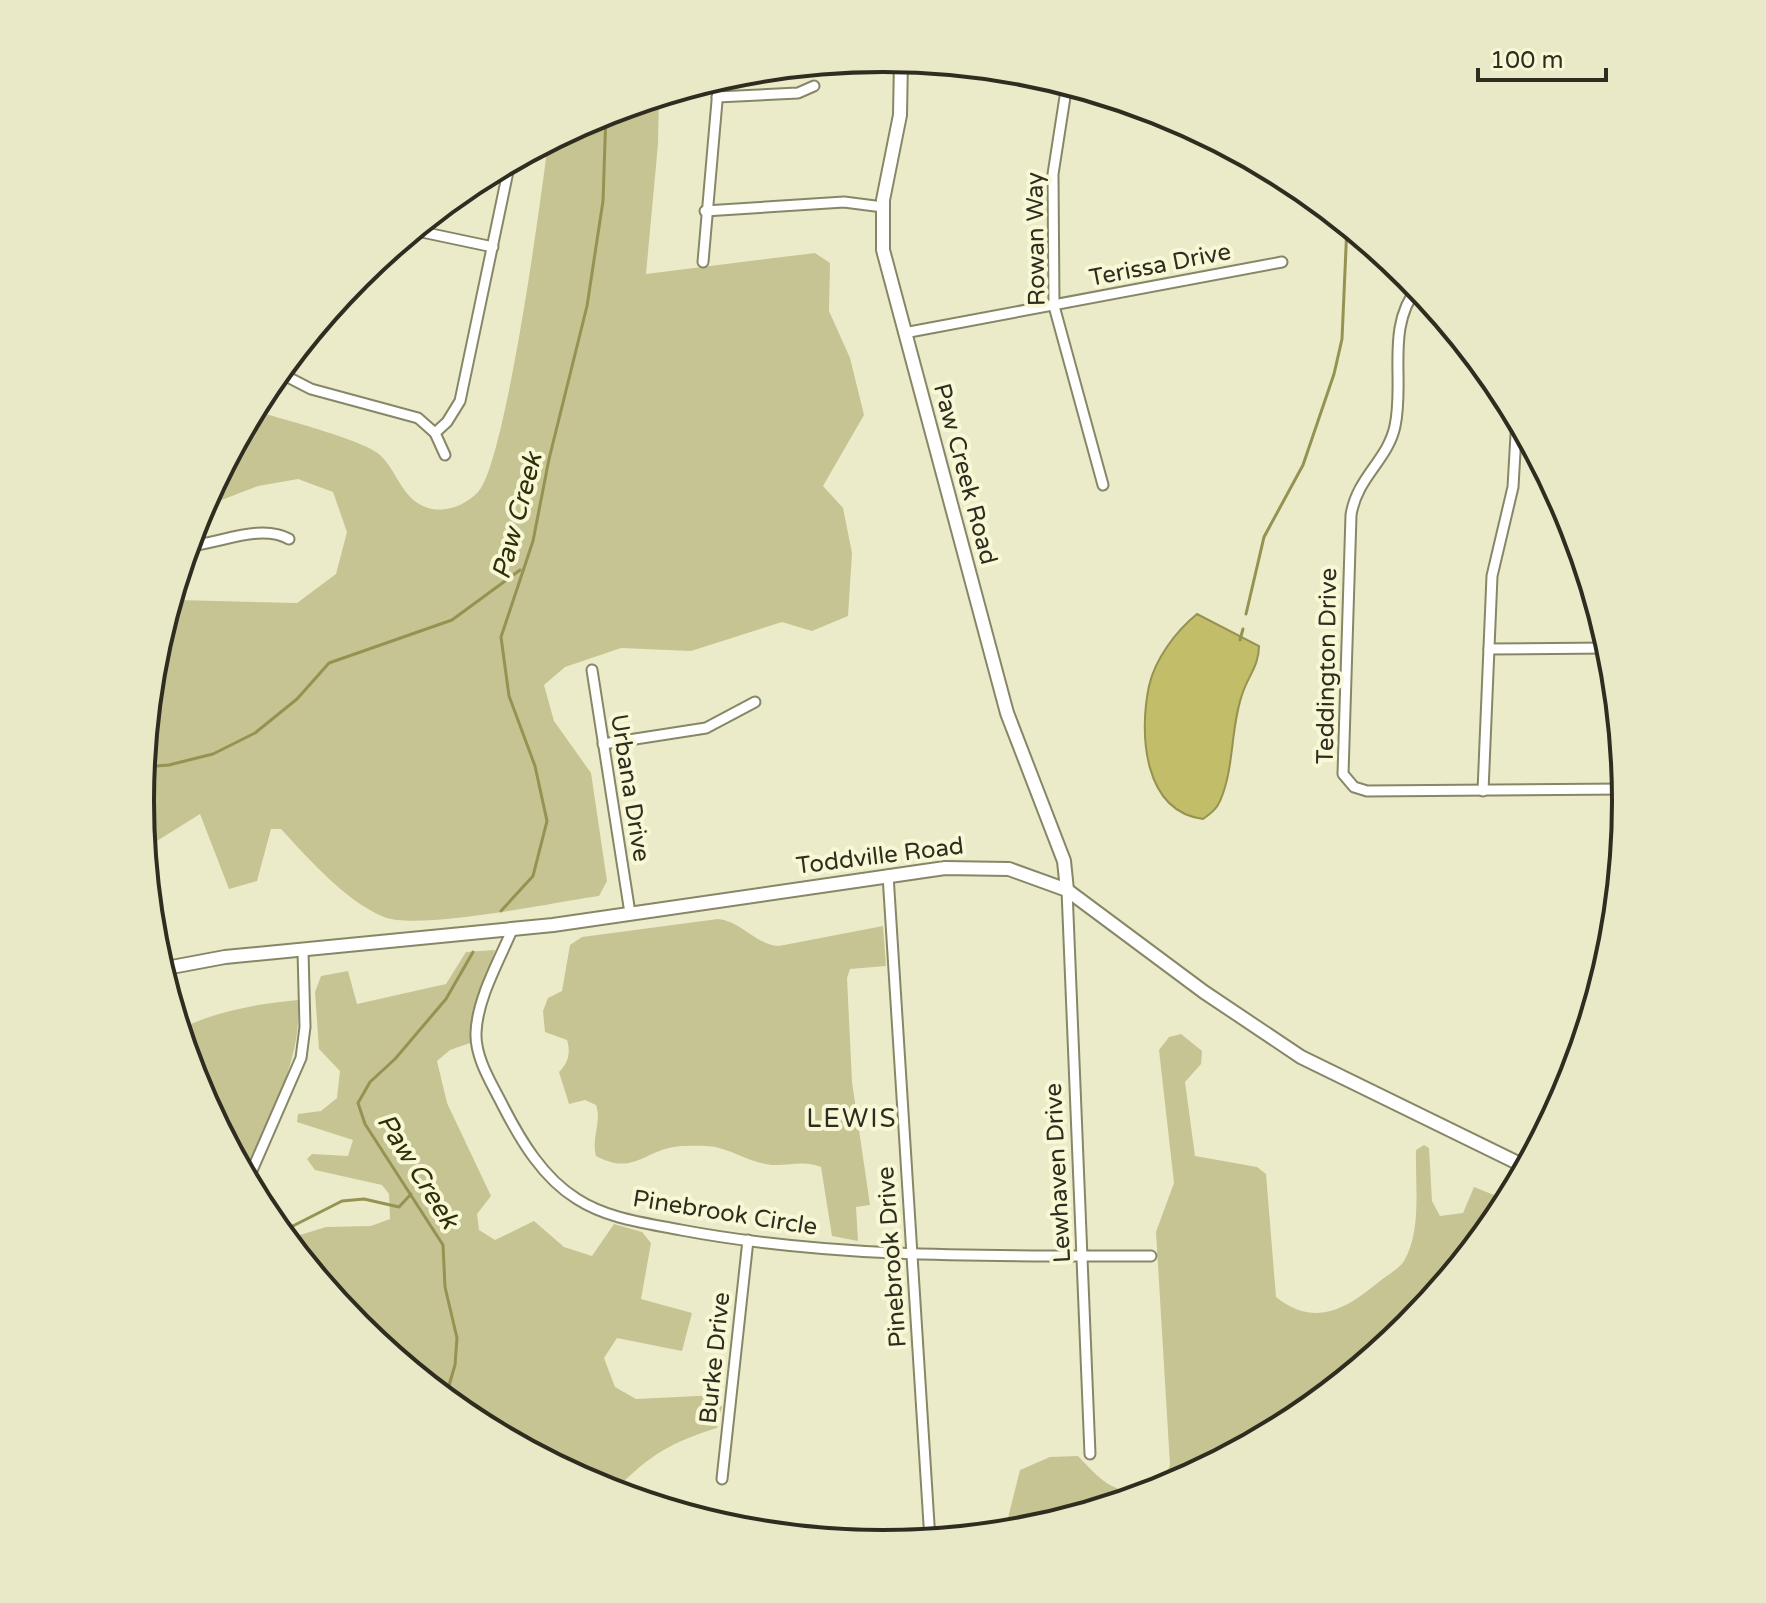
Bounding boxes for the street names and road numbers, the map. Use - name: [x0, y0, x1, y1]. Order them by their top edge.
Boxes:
- street label: Rowan Way: [1020, 172, 1052, 306]
- street label: Terissa Drive: [1087, 237, 1233, 293]
- street label: Paw Creek Road: [927, 380, 1003, 568]
- street label: Teddington Drive: [1311, 568, 1343, 764]
- street label: Urbana Drive: [604, 712, 656, 864]
- street label: Toddville Road: [794, 831, 966, 881]
- street label: Lewhaven Drive: [1039, 1082, 1077, 1264]
- street label: Pinebrook Drive: [871, 1165, 913, 1349]
- street label: Pinebrook Circle: [631, 1184, 819, 1242]
- street label: Burke Drive: [694, 1291, 736, 1425]

